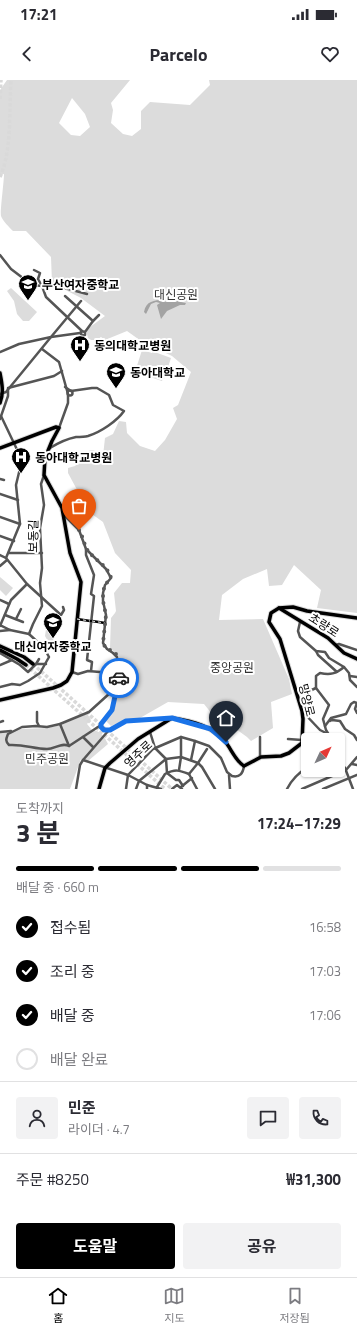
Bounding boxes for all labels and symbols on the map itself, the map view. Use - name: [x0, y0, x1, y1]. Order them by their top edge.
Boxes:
- school or university icon: 부산여자중학교: [17, 273, 39, 301]
- place label: 부산여자중학교: [42, 275, 119, 294]
- park label: 대신공원: [154, 285, 198, 304]
- hospital icon: 동의대학교병원: [69, 334, 91, 362]
- place label: 동의대학교병원: [94, 336, 171, 355]
- school or university icon: 동아대학교: [105, 361, 127, 389]
- place label: 동아대학교: [130, 363, 185, 382]
- hospital icon: 동아대학교병원: [10, 446, 32, 474]
- place label: 동아대학교병원: [35, 448, 112, 467]
- pin: [62, 489, 96, 530]
- street label: 보동길: [23, 519, 43, 553]
- street label: 초량로: [305, 608, 343, 642]
- school or university icon: 대신여자중학교: [42, 611, 64, 639]
- place label: 대신여자중학교: [14, 637, 92, 656]
- courier: [99, 658, 139, 698]
- park label: 중앙공원: [210, 658, 254, 677]
- street label: 망양로: [294, 682, 320, 718]
- pin: [209, 701, 243, 742]
- north arrow: [301, 733, 345, 777]
- street label: 영주로: [119, 736, 157, 772]
- park label: 민주공원: [25, 749, 69, 768]

